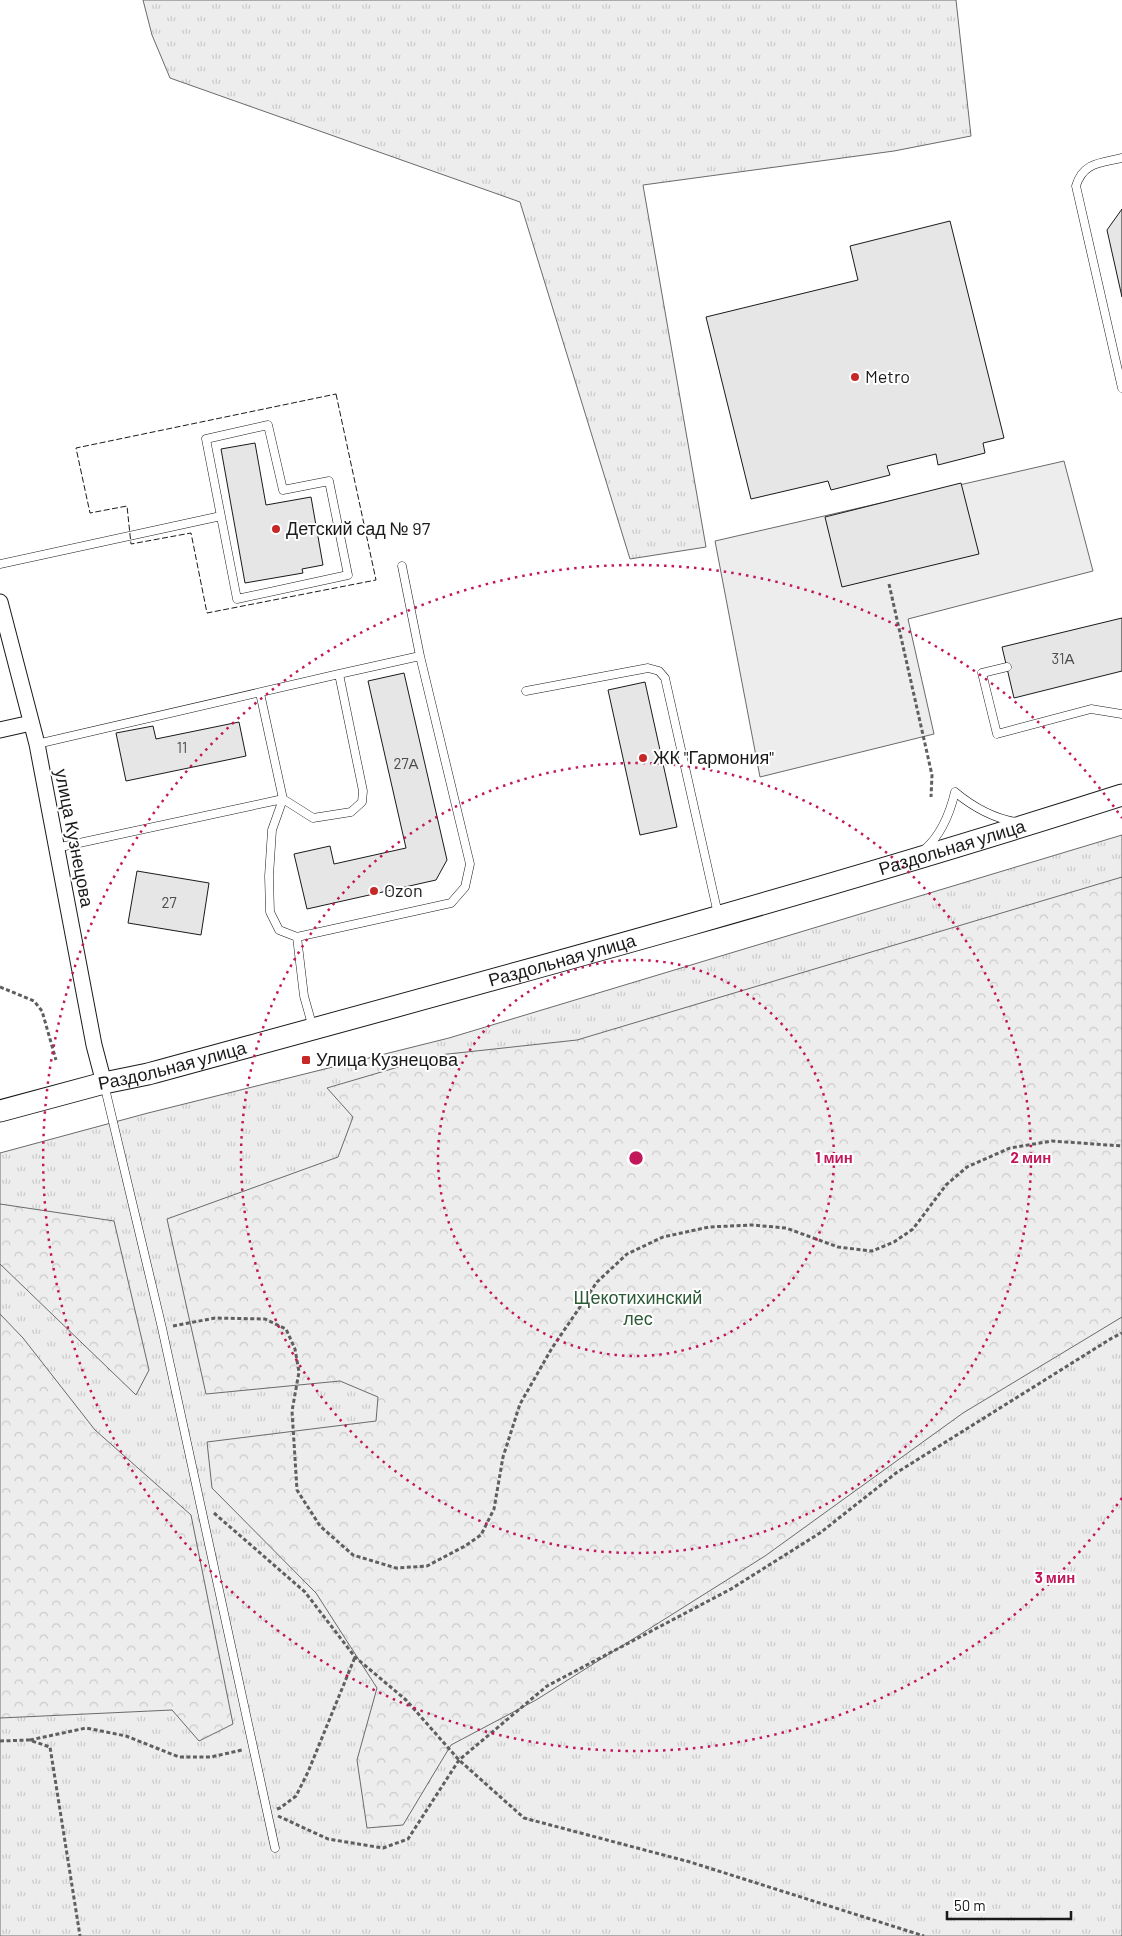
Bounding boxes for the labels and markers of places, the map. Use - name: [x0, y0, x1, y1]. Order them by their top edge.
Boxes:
- place label: Metro: [865, 365, 910, 387]
- marker: Metro: [849, 371, 861, 383]
- place label: Детский сад № 97: [286, 517, 431, 539]
- marker: Детский сад № 97: [270, 523, 282, 535]
- place label: ЖК "Гармония": [653, 746, 774, 768]
- marker: ЖК "Гармония": [637, 752, 649, 764]
- place label: Ozon: [384, 879, 423, 901]
- marker: Ozon: [368, 885, 380, 897]
- place label: Улица Кузнецова: [316, 1048, 459, 1070]
- marker: Улица Кузнецова: [300, 1054, 312, 1066]
- centre of rings: [627, 1149, 645, 1167]

